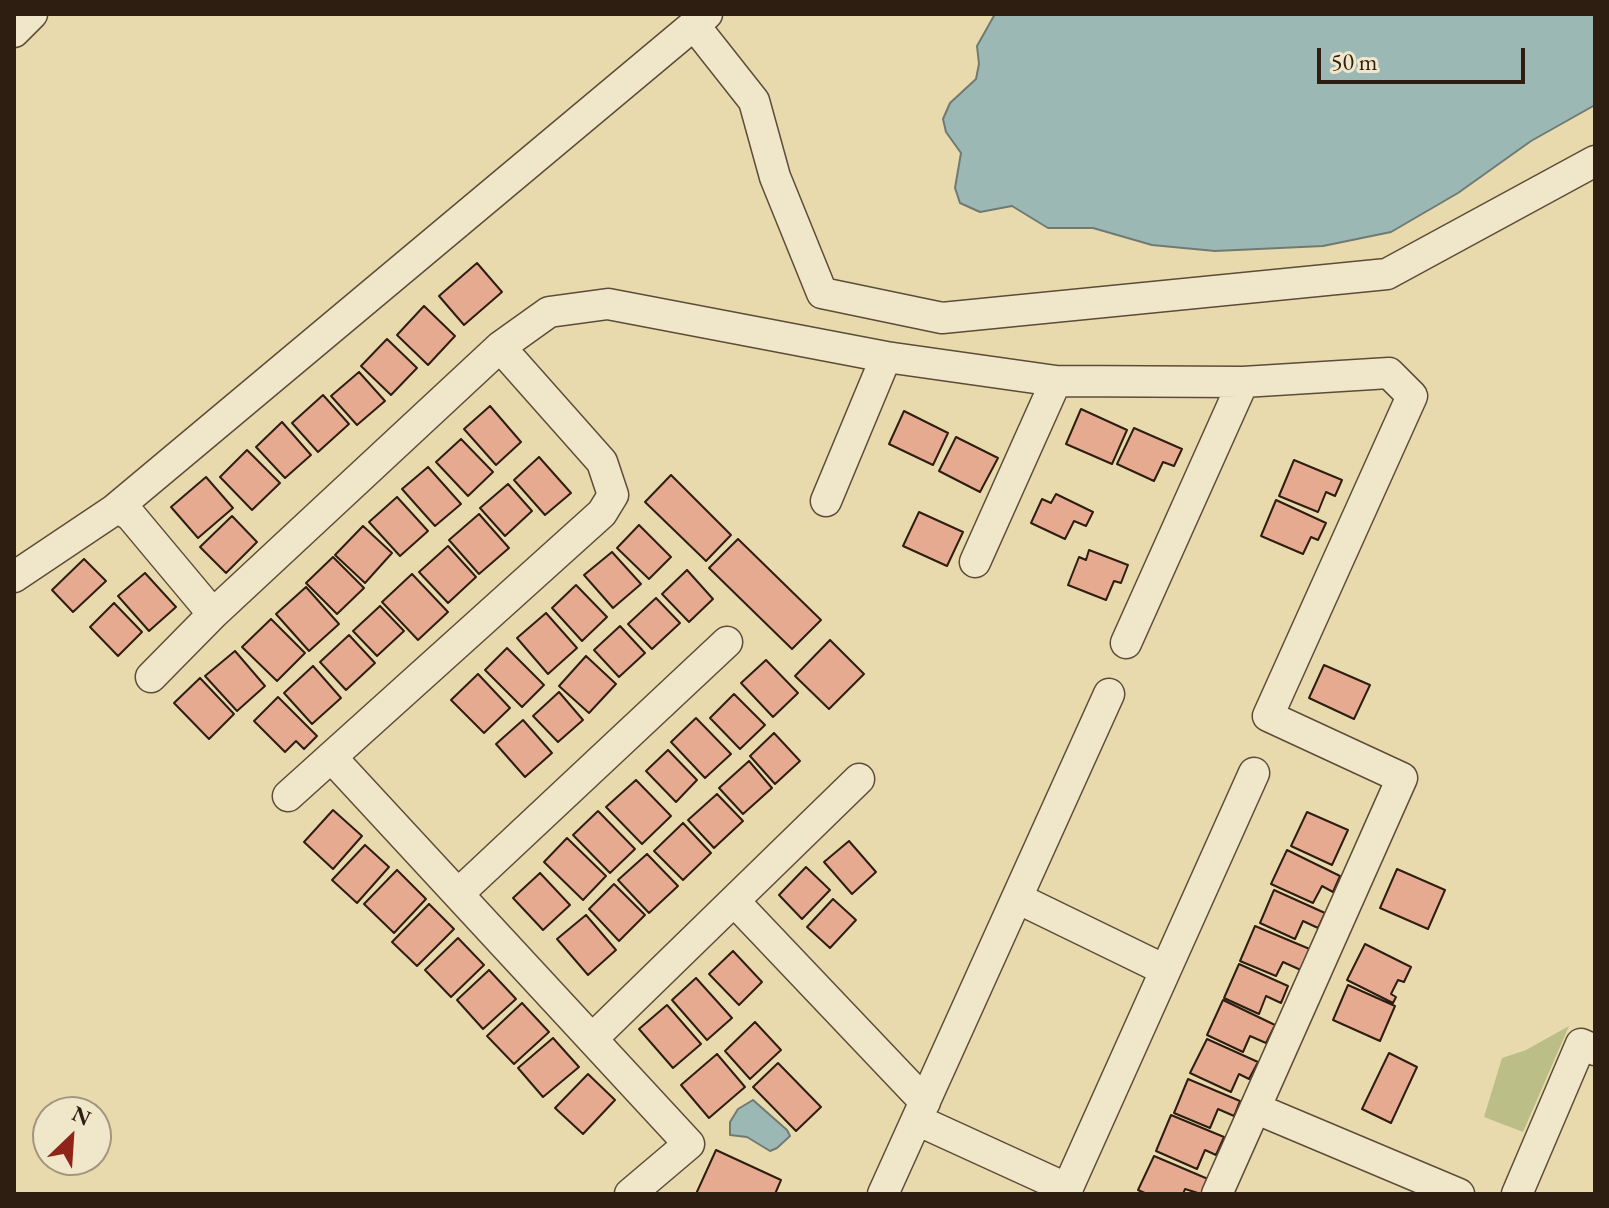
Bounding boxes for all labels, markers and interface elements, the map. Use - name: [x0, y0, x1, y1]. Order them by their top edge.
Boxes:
- scale bar: [1321, 32, 1529, 82]
- text: 50 m: [1331, 46, 1378, 77]
- north arrow: [32, 1096, 112, 1176]
- text: N: [67, 1099, 96, 1133]

